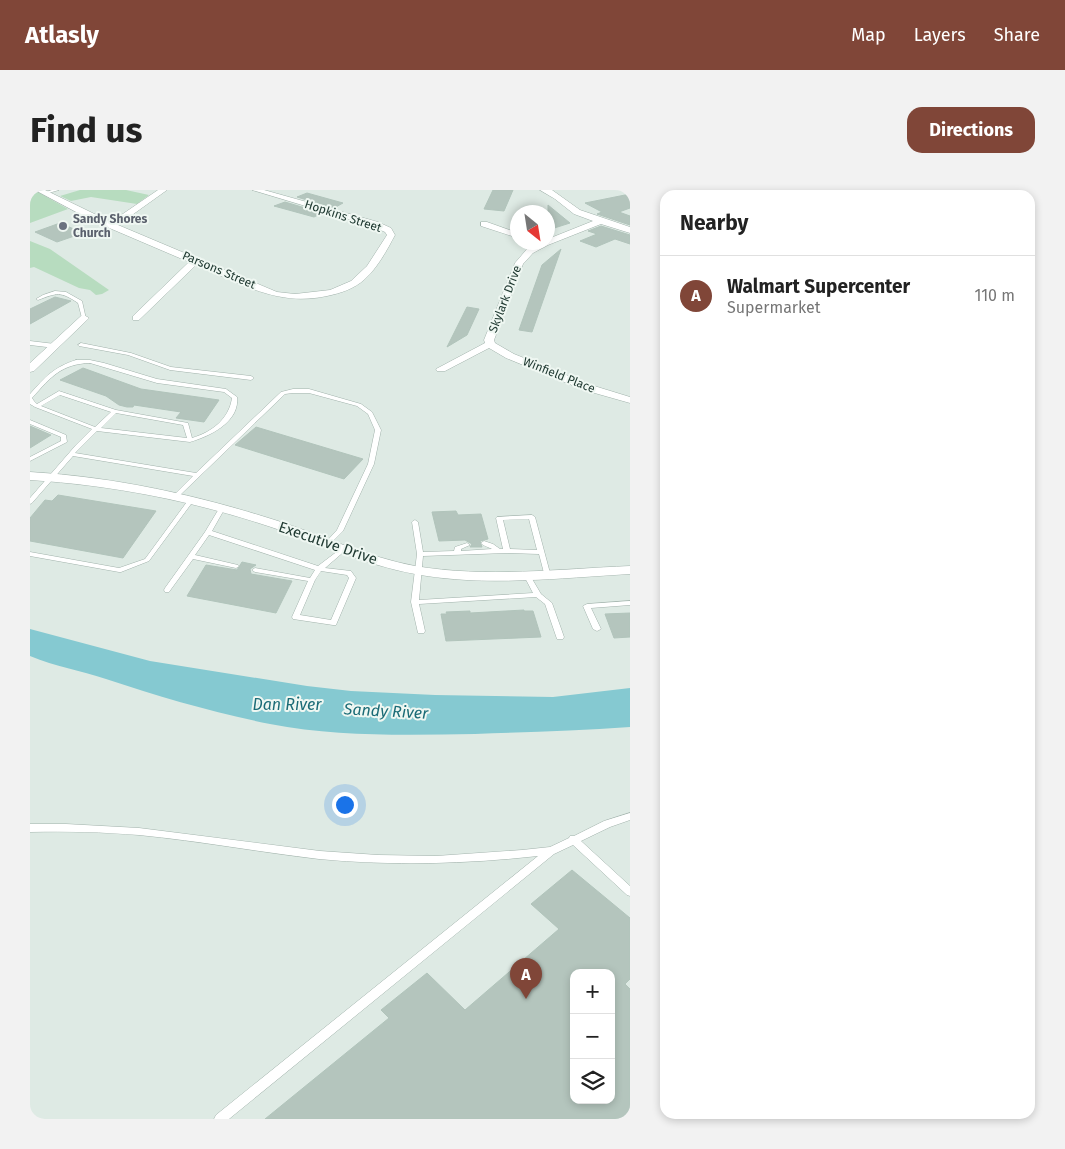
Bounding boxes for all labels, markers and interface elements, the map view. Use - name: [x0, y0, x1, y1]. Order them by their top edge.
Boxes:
- text: Atlasly: [25, 21, 99, 49]
- text: Map: [851, 24, 886, 46]
- text: Layers: [914, 24, 966, 46]
- text: Share: [994, 24, 1040, 46]
- button: Directions: [907, 107, 1035, 153]
- text: Find us: [30, 109, 142, 151]
- street label: Hopkins Street: [303, 197, 384, 235]
- north arrow: [510, 205, 555, 250]
- text: Nearby: [680, 210, 748, 236]
- place label: Sandy Shores Church: [73, 212, 147, 240]
- marker: Sandy Shores Church: [57, 220, 69, 232]
- street label: Parsons Street: [180, 248, 258, 292]
- street label: Skylark Drive: [486, 264, 524, 334]
- text: Walmart Supercenter: [727, 275, 910, 298]
- text: A: [691, 286, 701, 305]
- text: 110 m: [974, 286, 1015, 305]
- text: Supermarket: [727, 298, 821, 317]
- street label: Winfield Place: [521, 354, 597, 396]
- street label: Executive Drive: [276, 518, 380, 568]
- water label: Dan River: [253, 695, 322, 714]
- water label: Sandy River: [342, 699, 430, 723]
- your location: [332, 792, 358, 818]
- pin: A: [510, 958, 542, 999]
- map controls: [570, 969, 615, 1104]
- button: +: [570, 969, 615, 1014]
- button: −: [570, 1014, 615, 1059]
- button: layers: [570, 1059, 615, 1104]

